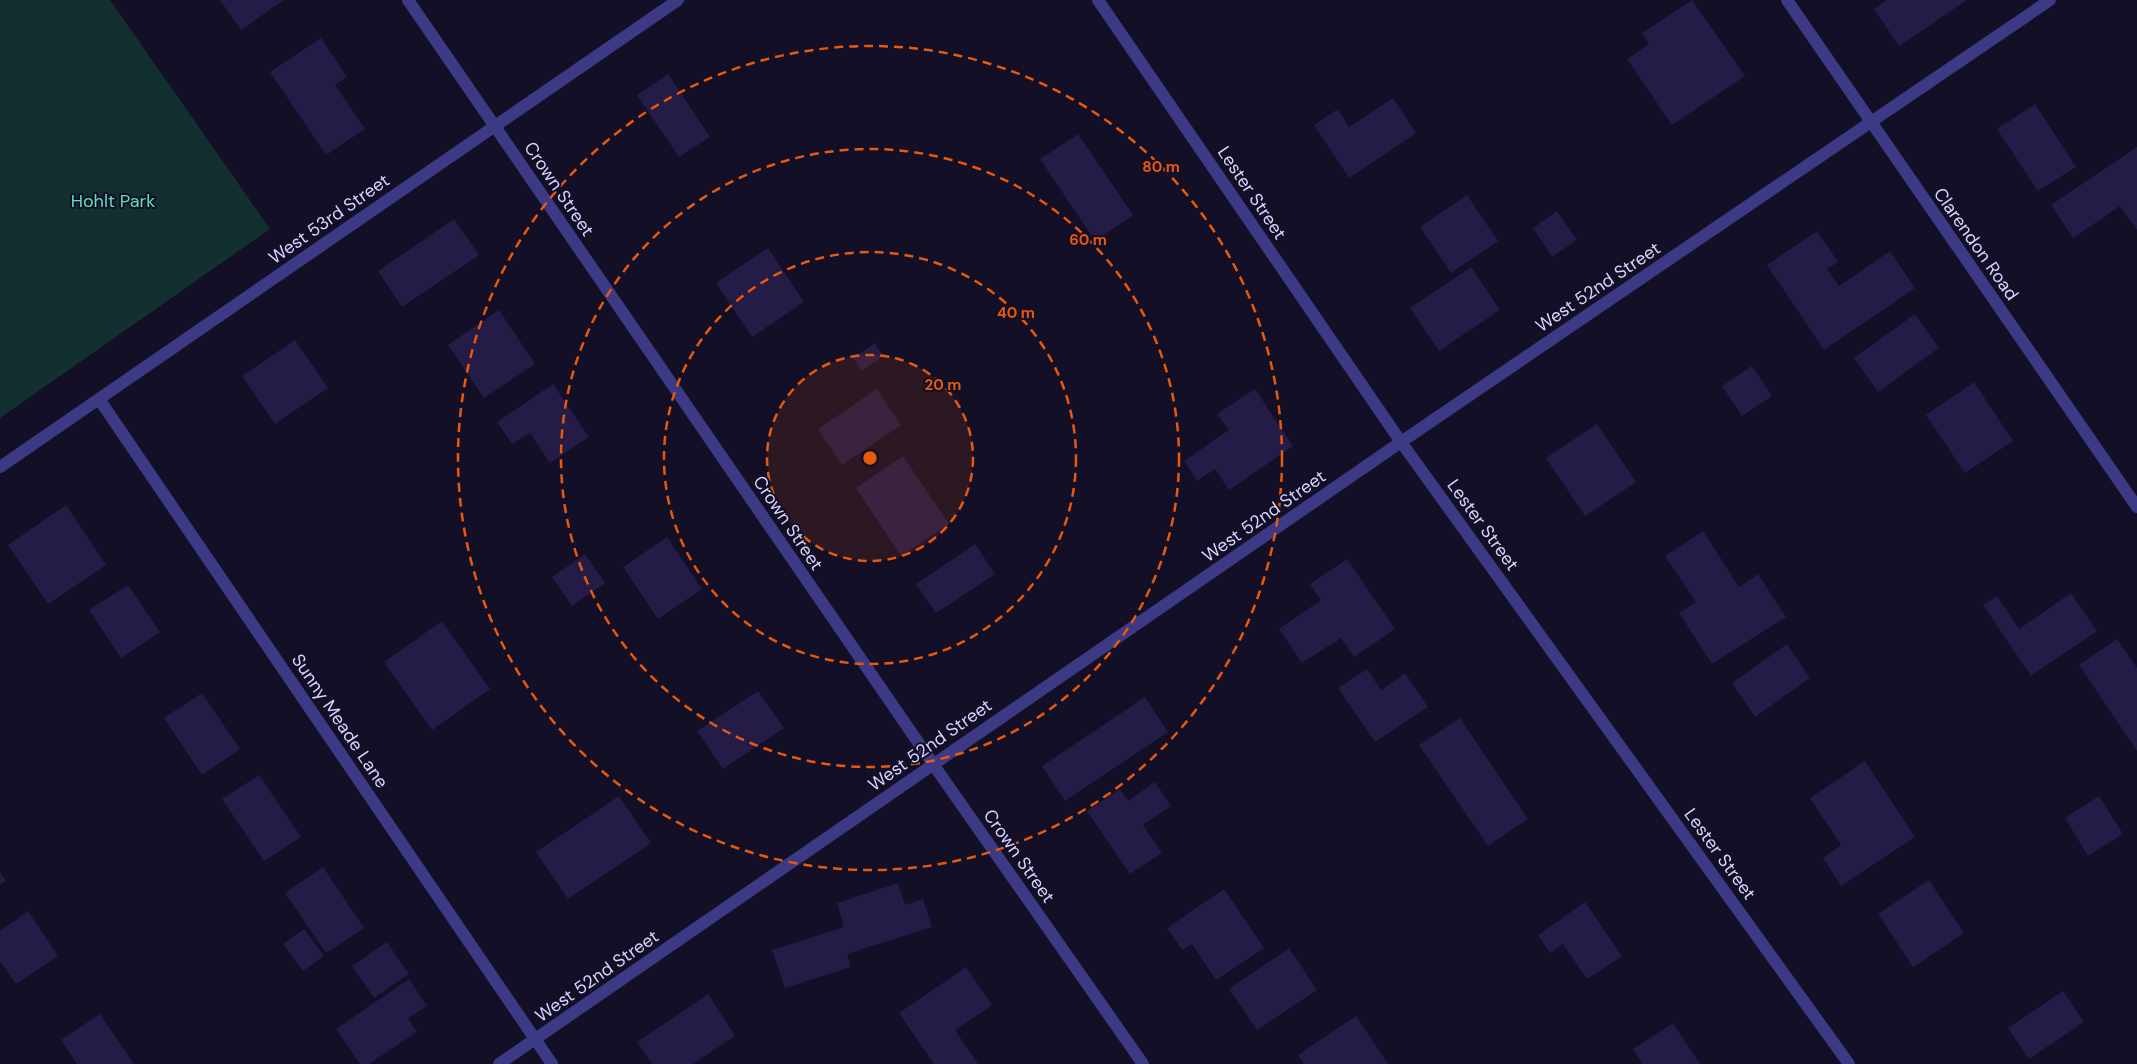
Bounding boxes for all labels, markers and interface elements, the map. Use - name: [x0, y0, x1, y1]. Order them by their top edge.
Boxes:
- street label: Crown Street: [518, 137, 600, 241]
- street label: Lester Street: [1212, 142, 1292, 244]
- text: 80 m: [1142, 157, 1180, 177]
- street label: West 53rd Street: [264, 168, 394, 270]
- street label: Clarendon Road: [1928, 183, 2024, 305]
- park label: Hohlt Park: [71, 189, 155, 213]
- text: 60 m: [1069, 230, 1107, 250]
- street label: West 52nd Street: [1531, 236, 1665, 338]
- text: 40 m: [997, 303, 1035, 323]
- text: 20 m: [925, 375, 961, 395]
- centre of rings: [861, 449, 879, 467]
- street label: West 52nd Street: [1197, 464, 1331, 568]
- street label: Crown Street: [747, 471, 829, 575]
- street label: Lester Street: [1442, 474, 1524, 576]
- street label: Sunny Meade Lane: [286, 649, 394, 793]
- street label: West 52nd Street: [863, 693, 997, 797]
- street label: Lester Street: [1679, 803, 1761, 905]
- street label: Crown Street: [978, 804, 1060, 908]
- street label: West 52nd Street: [530, 924, 664, 1028]

